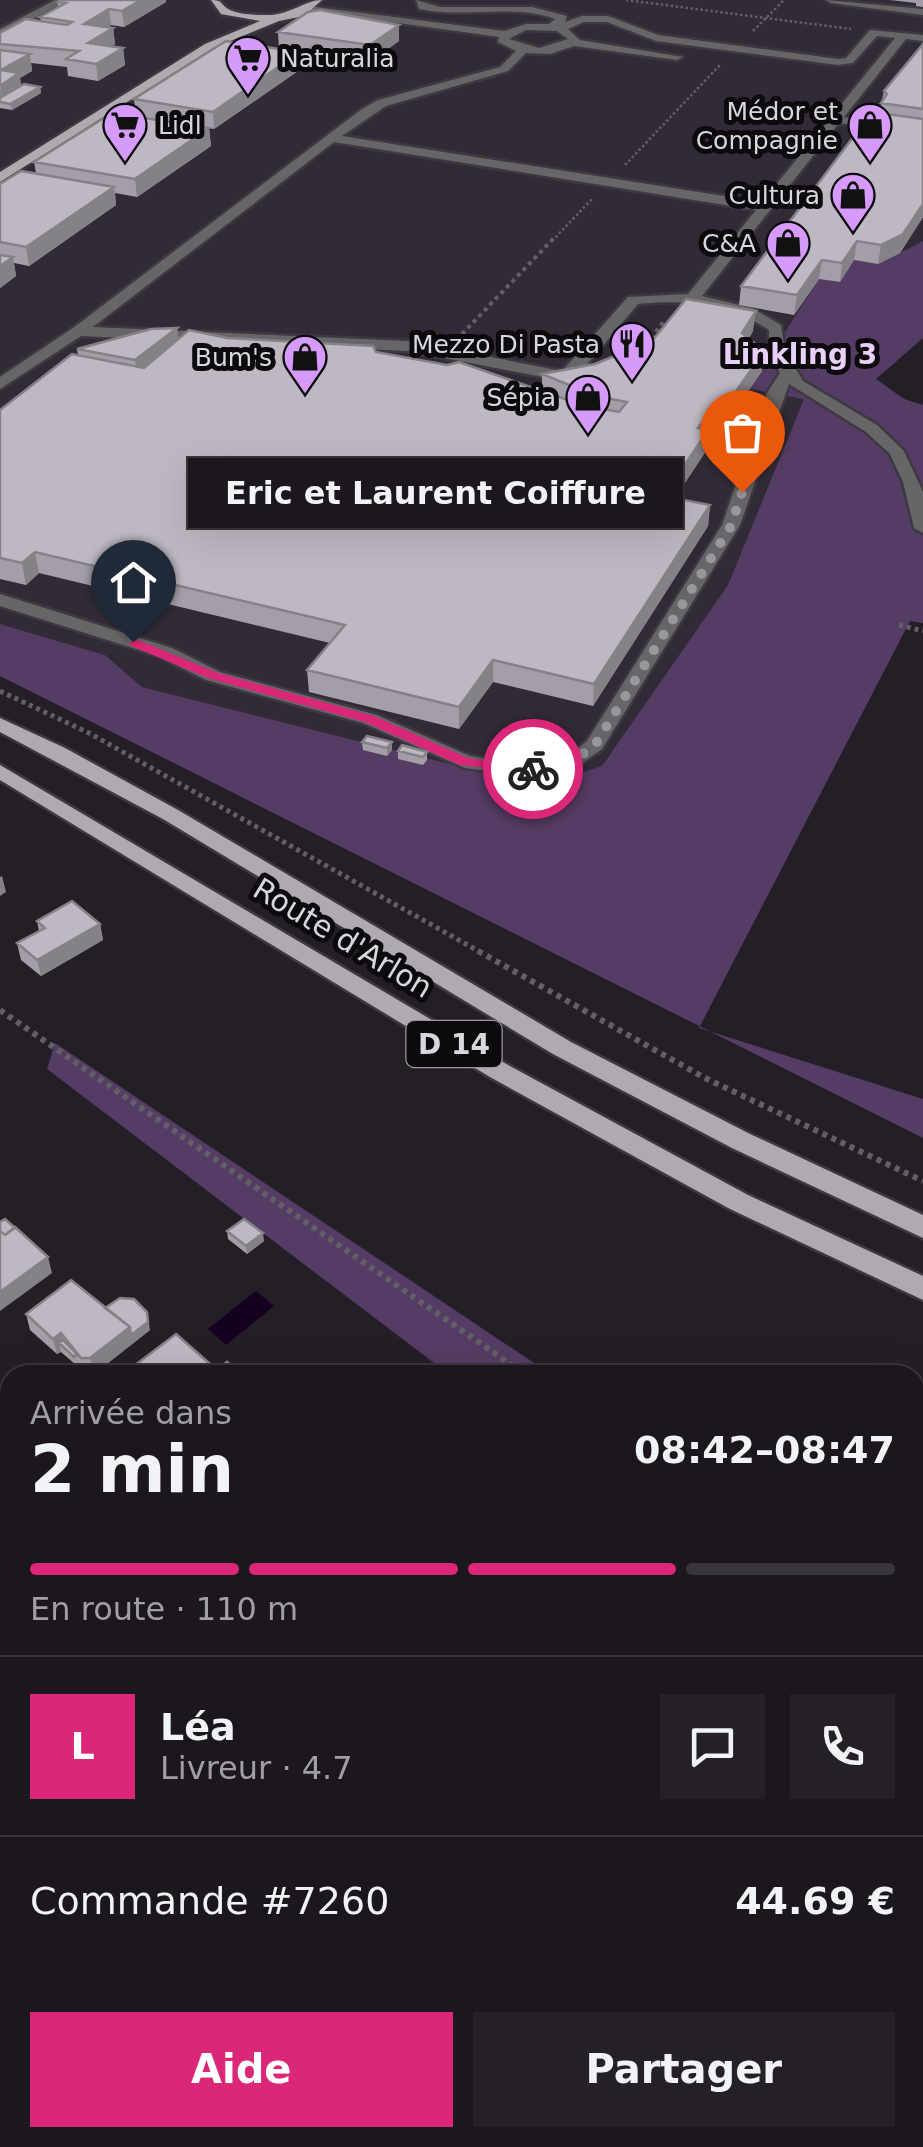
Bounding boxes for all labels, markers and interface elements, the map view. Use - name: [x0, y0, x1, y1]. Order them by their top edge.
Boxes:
- supermarket icon: Naturalia: [225, 35, 271, 96]
- place label: Naturalia: [280, 44, 394, 73]
- place label: Médor et Compagnie: [696, 97, 838, 155]
- supermarket icon: Lidl: [102, 102, 148, 163]
- shop icon: Médor et Compagnie: [847, 102, 893, 163]
- place label: Lidl: [158, 111, 202, 140]
- shop icon: Cultura: [830, 172, 876, 233]
- place label: Cultura: [729, 181, 820, 210]
- shop icon: C&A: [765, 220, 811, 281]
- place label: C&A: [702, 229, 756, 258]
- restaurant icon: Mezzo Di Pasta: [609, 321, 655, 382]
- place label: Mezzo Di Pasta: [412, 330, 600, 359]
- shop icon: Bum's: [282, 334, 328, 395]
- district label: Linkling 3: [723, 338, 877, 371]
- place label: Bum's: [195, 343, 272, 372]
- shop icon: Sépia: [565, 374, 611, 435]
- place label: Sépia: [487, 383, 556, 412]
- pin: [700, 390, 785, 493]
- icon: bag: [715, 405, 770, 460]
- callout: Eric et Laurent Coiffure: [187, 457, 682, 527]
- text: Eric et Laurent Coiffure: [225, 474, 646, 512]
- pin: [91, 540, 176, 643]
- icon: home: [106, 555, 161, 610]
- courier: [483, 719, 583, 819]
- icon: bike: [506, 742, 561, 797]
- street label: Route d'Arlon: [247, 871, 439, 1005]
- road number: D 14: [406, 1021, 502, 1067]
- text: Arrivée dans: [30, 1394, 232, 1432]
- text: 08:42–08:47: [634, 1428, 895, 1472]
- text: 2 min: [30, 1432, 234, 1507]
- text: En route · 110 m: [30, 1590, 298, 1628]
- button: chat: [660, 1694, 765, 1799]
- button: phone: [790, 1694, 895, 1799]
- text: Léa: [160, 1705, 236, 1749]
- text: L: [70, 1724, 95, 1768]
- text: Livreur · 4.7: [160, 1749, 353, 1787]
- text: Commande #7260: [30, 1879, 389, 1923]
- text: 44.69 €: [735, 1879, 895, 1923]
- button: Aide: [30, 2012, 453, 2127]
- button: Partager: [473, 2012, 895, 2127]

